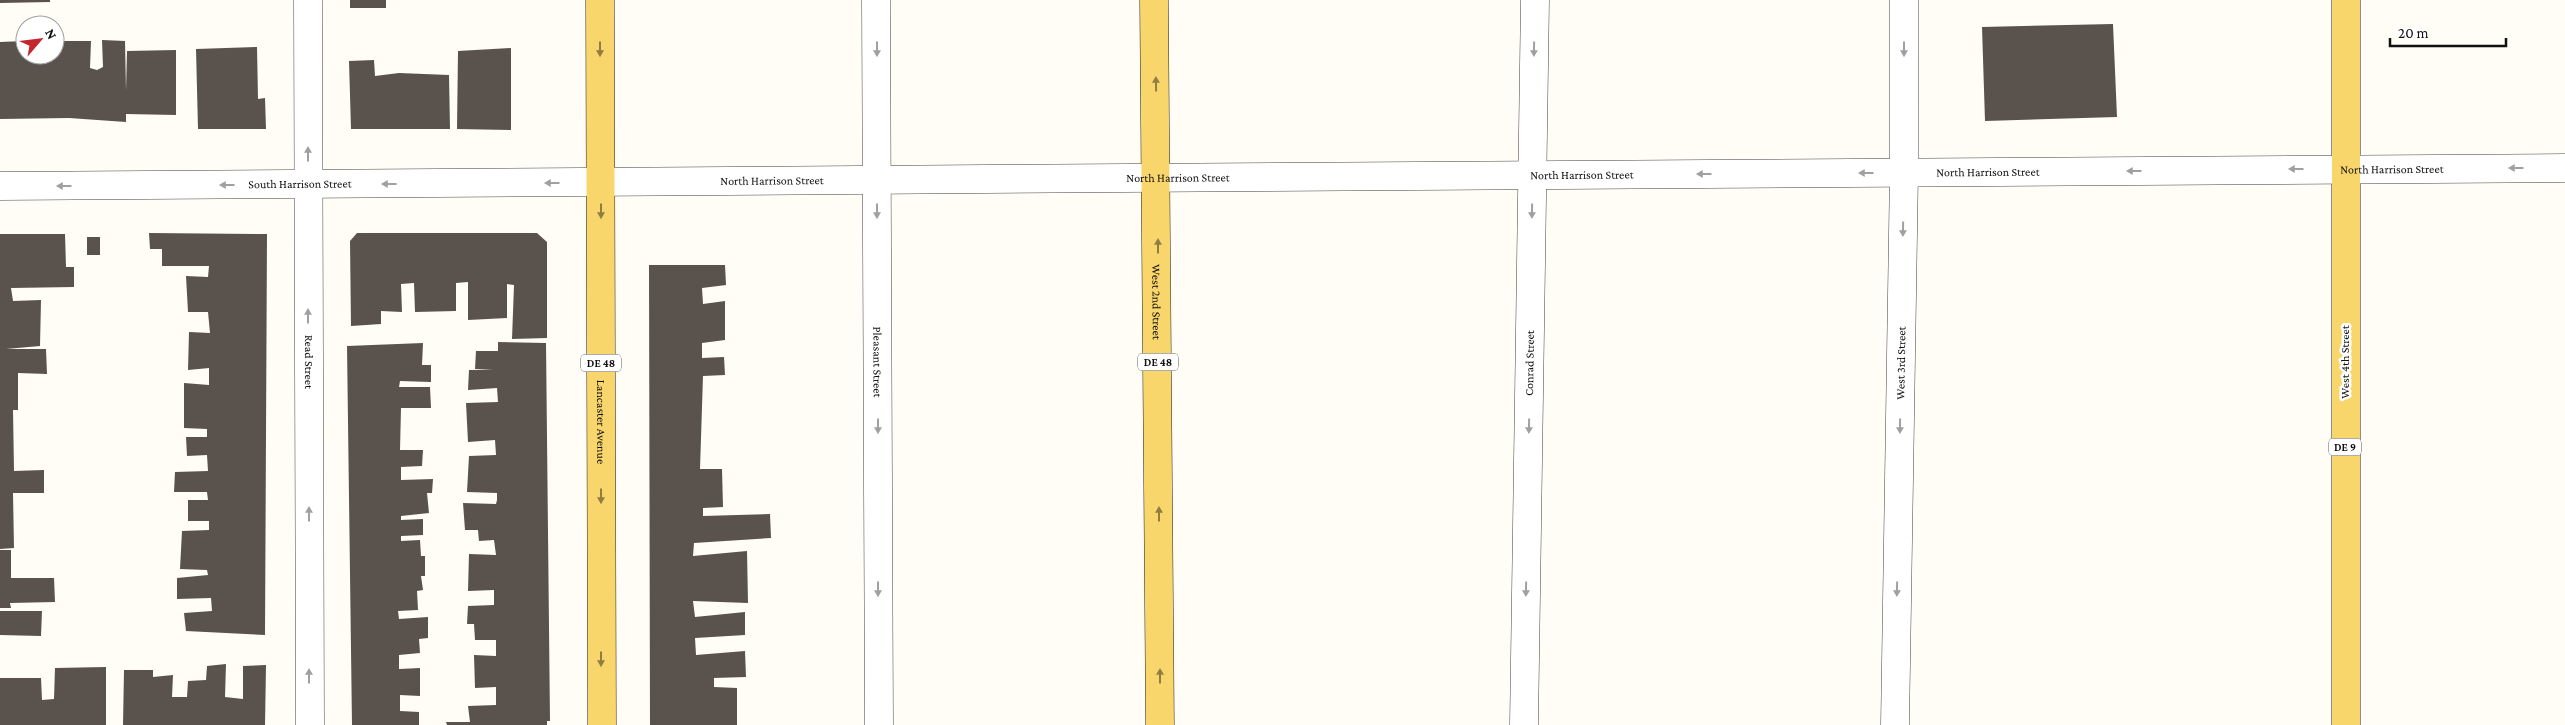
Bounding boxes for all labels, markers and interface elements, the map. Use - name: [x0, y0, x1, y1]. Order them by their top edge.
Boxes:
- north arrow: [15, 15, 65, 65]
- scale bar: [2390, 15, 2506, 47]
- text: 20 m: [2398, 25, 2429, 41]
- text: N: [42, 26, 61, 42]
- one-way arrow: [596, 41, 604, 57]
- one-way arrow: [873, 41, 881, 57]
- one-way arrow: [1530, 41, 1538, 57]
- one-way arrow: [1900, 41, 1908, 57]
- one-way arrow: [1152, 76, 1160, 92]
- one-way arrow: [304, 146, 312, 162]
- street label: North Harrison Street: [2340, 162, 2445, 177]
- one-way arrow: [2508, 164, 2524, 172]
- street label: North Harrison Street: [1936, 165, 2041, 179]
- one-way arrow: [2288, 165, 2304, 173]
- one-way arrow: [2125, 167, 2141, 175]
- street label: North Harrison Street: [1530, 168, 1635, 182]
- one-way arrow: [1858, 169, 1874, 177]
- street label: North Harrison Street: [1126, 170, 1231, 185]
- one-way arrow: [1695, 170, 1711, 178]
- street label: North Harrison Street: [720, 173, 825, 188]
- street label: South Harrison Street: [248, 177, 353, 191]
- one-way arrow: [543, 179, 559, 187]
- one-way arrow: [381, 180, 397, 188]
- one-way arrow: [218, 181, 234, 189]
- one-way arrow: [56, 182, 72, 190]
- one-way arrow: [597, 203, 605, 219]
- one-way arrow: [873, 203, 881, 219]
- one-way arrow: [1528, 203, 1536, 219]
- one-way arrow: [1899, 221, 1907, 237]
- one-way arrow: [1153, 238, 1161, 254]
- street label: West 2nd Street: [1149, 264, 1164, 341]
- one-way arrow: [304, 308, 312, 324]
- street label: West 4th Street: [2338, 324, 2352, 399]
- street label: West 3rd Street: [1893, 325, 1909, 400]
- street label: Pleasant Street: [870, 326, 885, 399]
- street label: Conrad Street: [1522, 329, 1537, 396]
- street label: Read Street: [302, 335, 316, 390]
- road number: DE 48: [581, 354, 621, 372]
- road number: DE 48: [1138, 354, 1178, 371]
- street label: Lancaster Avenue: [594, 380, 608, 464]
- one-way arrow: [874, 418, 882, 434]
- one-way arrow: [1525, 418, 1533, 434]
- one-way arrow: [1896, 418, 1904, 434]
- road number: DE 9: [2329, 438, 2361, 456]
- one-way arrow: [597, 488, 605, 504]
- one-way arrow: [305, 506, 313, 522]
- one-way arrow: [1155, 506, 1163, 522]
- one-way arrow: [875, 581, 883, 597]
- one-way arrow: [1522, 581, 1530, 597]
- one-way arrow: [1893, 581, 1901, 597]
- one-way arrow: [597, 651, 605, 667]
- one-way arrow: [305, 668, 313, 684]
- one-way arrow: [1156, 668, 1164, 684]

